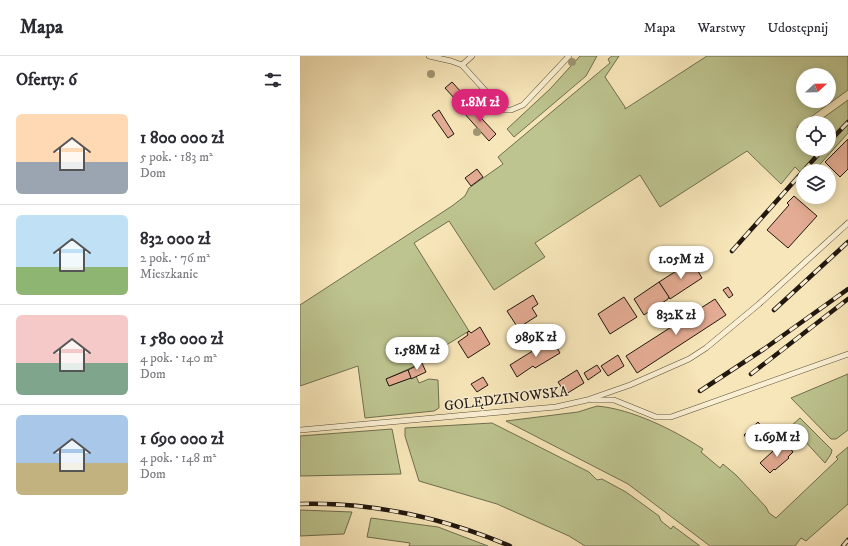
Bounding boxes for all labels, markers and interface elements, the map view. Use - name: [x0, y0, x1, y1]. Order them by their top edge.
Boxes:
- text: Mapa: [20, 16, 63, 39]
- text: Mapa: [644, 19, 676, 37]
- text: Warstwy: [698, 19, 745, 37]
- text: Udostępnij: [767, 19, 828, 37]
- north arrow: [796, 68, 836, 108]
- map controls: [796, 68, 836, 204]
- text: Oferty: 6: [16, 69, 77, 91]
- icon: filters: [262, 69, 284, 91]
- pin: 1.8M zł: [443, 89, 517, 123]
- text: 1.8M zł: [461, 94, 499, 110]
- button: locate: [796, 116, 836, 156]
- text: 1 800 000 zł: [140, 127, 224, 149]
- icon: home: [48, 130, 96, 178]
- text: 5 pok. · 183 m²: [140, 149, 213, 165]
- button: layers: [796, 164, 836, 204]
- text: Dom: [140, 165, 166, 181]
- text: 832 000 zł: [140, 228, 210, 250]
- icon: home: [48, 231, 96, 279]
- pin: 1.05M zł: [640, 246, 722, 280]
- text: 2 pok. · 76 m²: [140, 250, 210, 266]
- text: 1.05M zł: [658, 251, 704, 267]
- text: Mieszkanie: [140, 266, 198, 282]
- pin: 832K zł: [639, 302, 713, 336]
- text: 832K zł: [656, 307, 696, 323]
- pin: 989K zł: [499, 324, 573, 358]
- text: 1 580 000 zł: [140, 328, 223, 350]
- text: 989K zł: [516, 329, 556, 345]
- icon: home: [48, 331, 96, 379]
- pin: 1.58M zł: [376, 337, 458, 371]
- text: 1.58M zł: [395, 342, 439, 358]
- text: 4 pok. · 140 m²: [140, 350, 217, 366]
- text: Dom: [140, 366, 166, 382]
- street label: GOLĘDZINOWSKA: [443, 382, 570, 416]
- pin: 1.69M zł: [736, 424, 818, 458]
- text: 1 690 000 zł: [140, 428, 224, 450]
- text: 1.69M zł: [754, 429, 800, 445]
- icon: home: [48, 431, 96, 479]
- text: 4 pok. · 148 m²: [140, 450, 216, 466]
- text: Dom: [140, 466, 166, 482]

